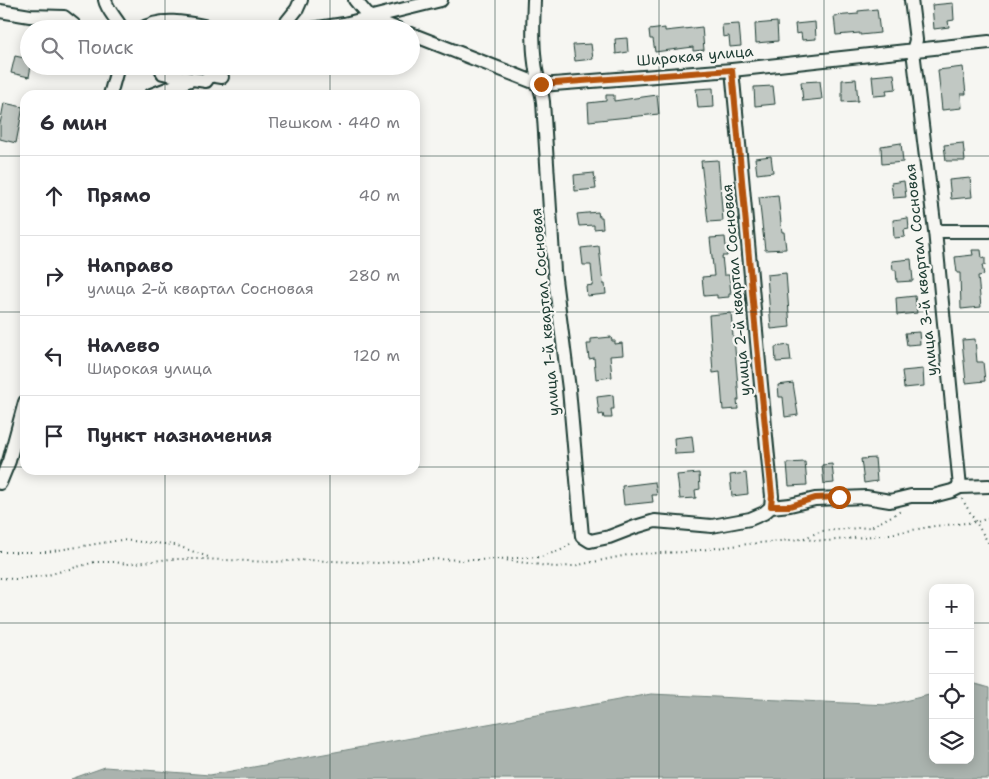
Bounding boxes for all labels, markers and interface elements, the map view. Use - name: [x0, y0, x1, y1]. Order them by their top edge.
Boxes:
- search box: [20, 20, 420, 75]
- icon: search: [38, 34, 66, 62]
- text: Поиск: [78, 35, 133, 60]
- street label: Широкая улица: [636, 41, 755, 71]
- route end: [530, 73, 553, 96]
- text: 6 мин: [40, 109, 107, 137]
- text: Пешком · 440 m: [268, 112, 400, 133]
- street label: улица 3-й квартал Сосновая: [900, 163, 942, 377]
- icon: ahead: [40, 182, 68, 210]
- text: Прямо: [87, 183, 151, 208]
- street label: улица 2-й квартал Сосновая: [717, 183, 755, 397]
- text: 40 m: [358, 185, 400, 206]
- street label: улица 1-й квартал Сосновая: [526, 207, 564, 417]
- text: Направо: [87, 253, 173, 278]
- icon: right: [40, 262, 68, 290]
- text: 280 m: [348, 265, 400, 286]
- text: улица 2-й квартал Сосновая: [87, 278, 314, 299]
- text: Налево: [87, 333, 160, 358]
- icon: left: [40, 342, 68, 370]
- text: 120 m: [353, 345, 400, 366]
- text: Широкая улица: [87, 358, 212, 379]
- icon: arrive: [40, 422, 68, 450]
- text: Пункт назначения: [87, 423, 272, 448]
- route start: [828, 486, 851, 509]
- map controls: [929, 584, 974, 764]
- button: +: [929, 584, 974, 629]
- button: −: [929, 629, 974, 674]
- button: locate: [929, 674, 974, 719]
- button: layers: [929, 719, 974, 764]

